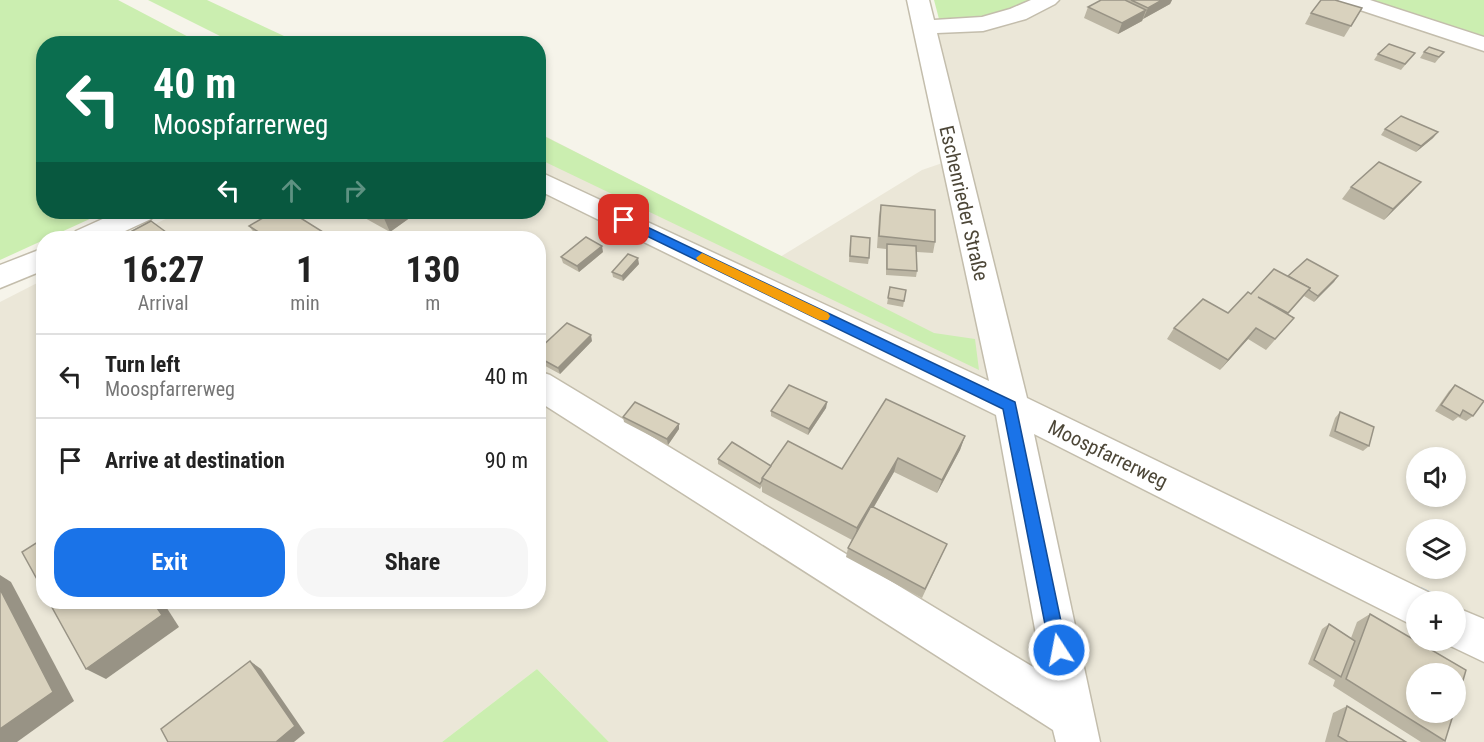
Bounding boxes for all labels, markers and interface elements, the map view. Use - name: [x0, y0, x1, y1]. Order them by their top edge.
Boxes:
- text: 40 m: [153, 59, 236, 108]
- icon: left: [54, 60, 132, 138]
- text: Moospfarrerweg: [153, 109, 328, 141]
- street label: Eschenrieder Straße: [934, 123, 994, 283]
- icon: left: [212, 174, 245, 207]
- icon: ahead: [275, 174, 308, 207]
- icon: right: [338, 174, 371, 207]
- pin: [598, 194, 649, 245]
- icon: arrive: [607, 203, 640, 236]
- text: 16:27: [122, 249, 204, 291]
- text: 1: [296, 249, 314, 291]
- text: 130: [406, 249, 460, 291]
- text: Arrival: [138, 291, 189, 315]
- text: min: [290, 291, 320, 315]
- text: m: [425, 291, 440, 315]
- text: Turn left: [105, 352, 180, 377]
- icon: left: [54, 360, 87, 393]
- text: 40 m: [485, 364, 528, 389]
- text: Moospfarrerweg: [105, 377, 235, 401]
- street label: Moospfarrerweg: [1044, 415, 1172, 493]
- icon: arrive: [54, 444, 87, 477]
- map controls: [1406, 447, 1466, 723]
- button: sound: [1406, 447, 1466, 507]
- text: Arrive at destination: [105, 448, 285, 473]
- text: 90 m: [485, 448, 528, 473]
- button: layers: [1406, 519, 1466, 579]
- button: Exit: [54, 528, 285, 597]
- button: Share: [297, 528, 528, 597]
- button: +: [1406, 591, 1466, 651]
- position arrow: [1027, 618, 1091, 682]
- button: −: [1406, 663, 1466, 723]

